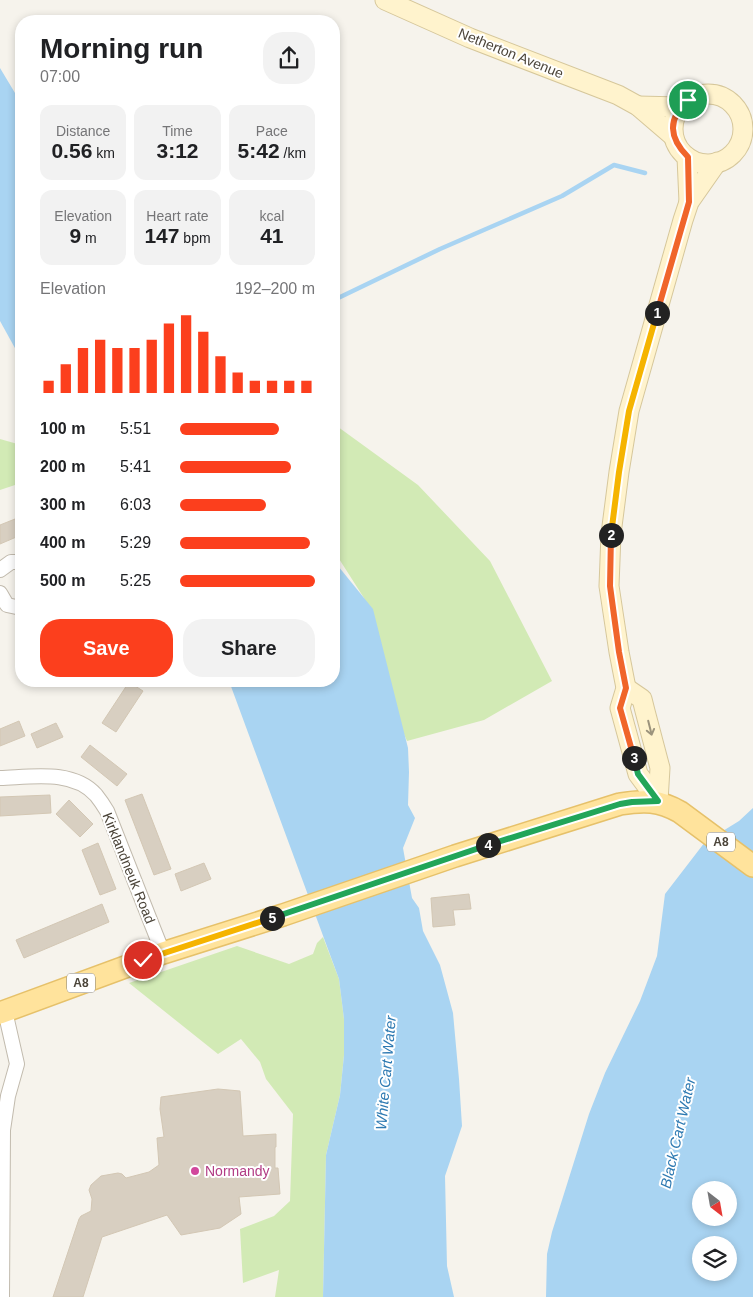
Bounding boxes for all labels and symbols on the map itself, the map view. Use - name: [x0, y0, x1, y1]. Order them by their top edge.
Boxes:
- street label: Netherton Avenue: [456, 25, 566, 81]
- pin: [667, 79, 709, 121]
- pin: 1: [644, 300, 670, 326]
- pin: 2: [598, 522, 624, 548]
- one-way arrow: [646, 719, 655, 735]
- pin: 3: [622, 746, 646, 770]
- street label: Kirklandneuk Road: [99, 810, 159, 926]
- pin: 4: [476, 832, 500, 858]
- road number: A8: [707, 832, 735, 852]
- pin: 5: [260, 906, 284, 930]
- pin: [122, 939, 164, 981]
- road number: A8: [67, 974, 95, 992]
- water label: White Cart Water: [372, 1014, 399, 1131]
- water label: Black Cart Water: [657, 1075, 699, 1190]
- place label: Normandy: [205, 1163, 270, 1179]
- marker: Normandy: [189, 1165, 201, 1177]
- north arrow: [692, 1181, 738, 1226]

